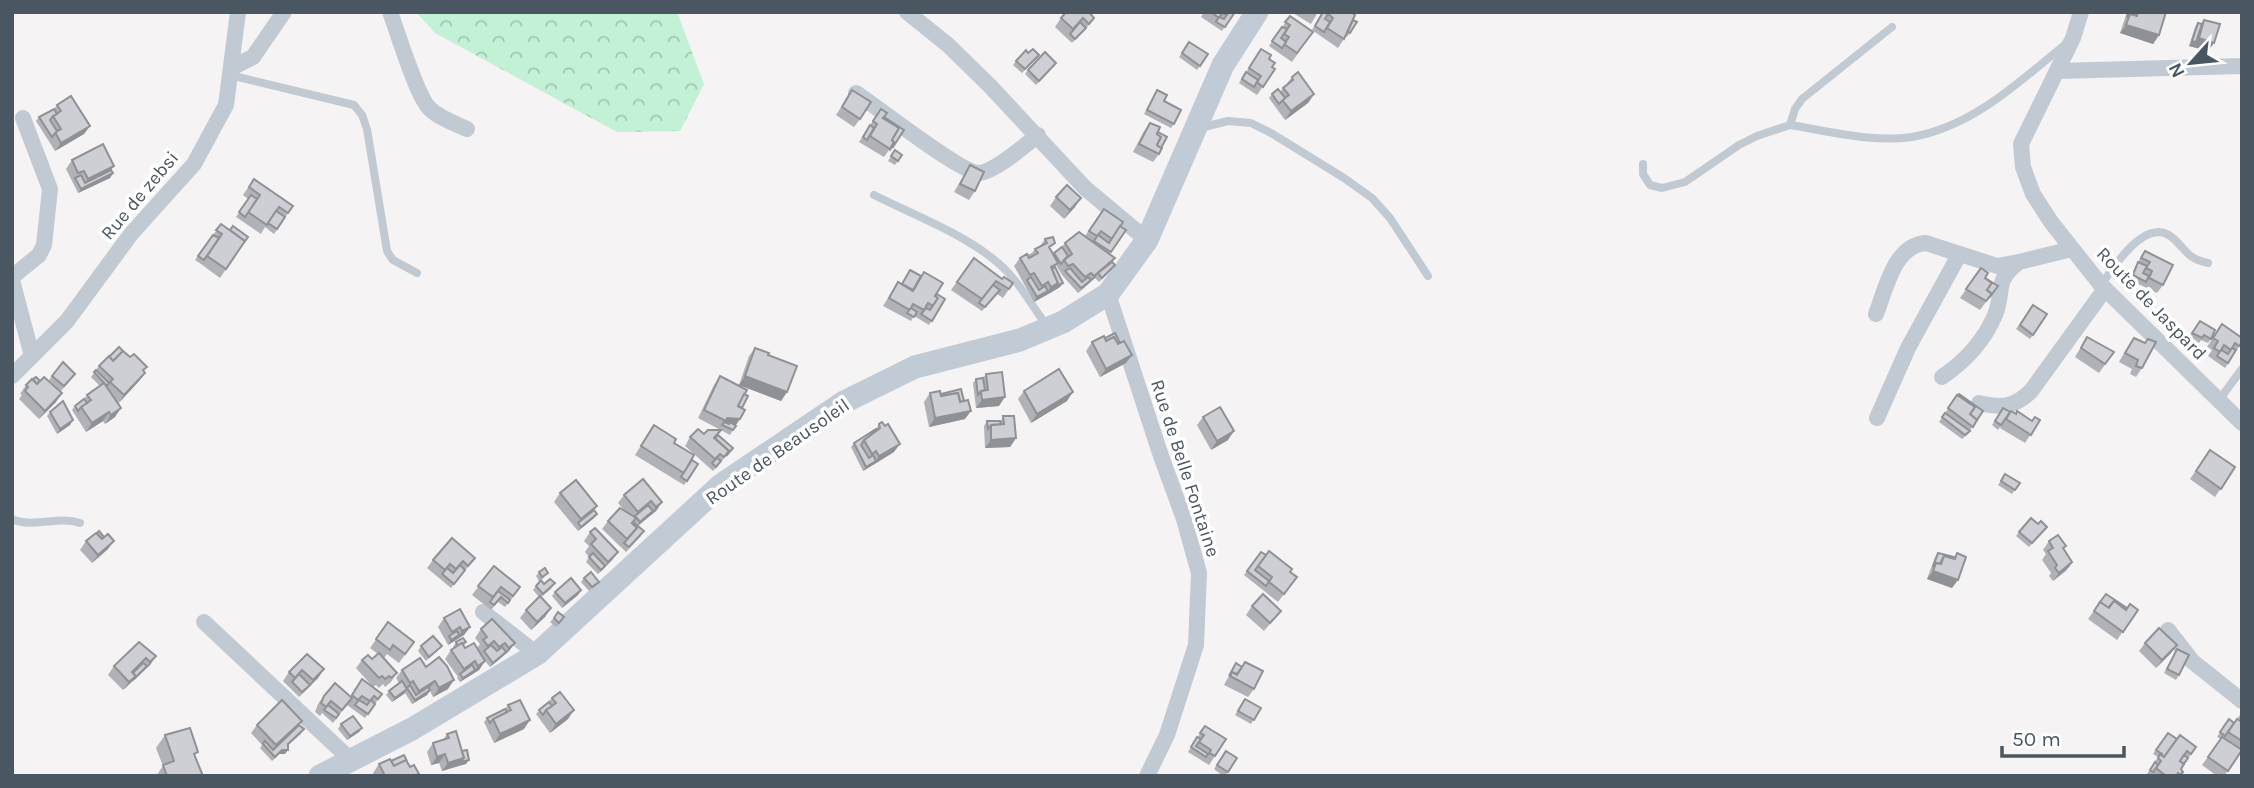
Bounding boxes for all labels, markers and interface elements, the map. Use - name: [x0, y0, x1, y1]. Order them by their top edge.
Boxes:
- north arrow: [2156, 28, 2226, 98]
- text: N: [2164, 59, 2190, 81]
- street label: Rue de zebsi: [96, 147, 183, 244]
- street label: Route de Jaspard: [2092, 243, 2211, 365]
- street label: Rue de Belle Fontaine: [1146, 377, 1224, 560]
- street label: Route de Beausoleil: [701, 394, 854, 510]
- scale bar: [2002, 714, 2124, 758]
- text: 50 m: [2012, 727, 2061, 751]

